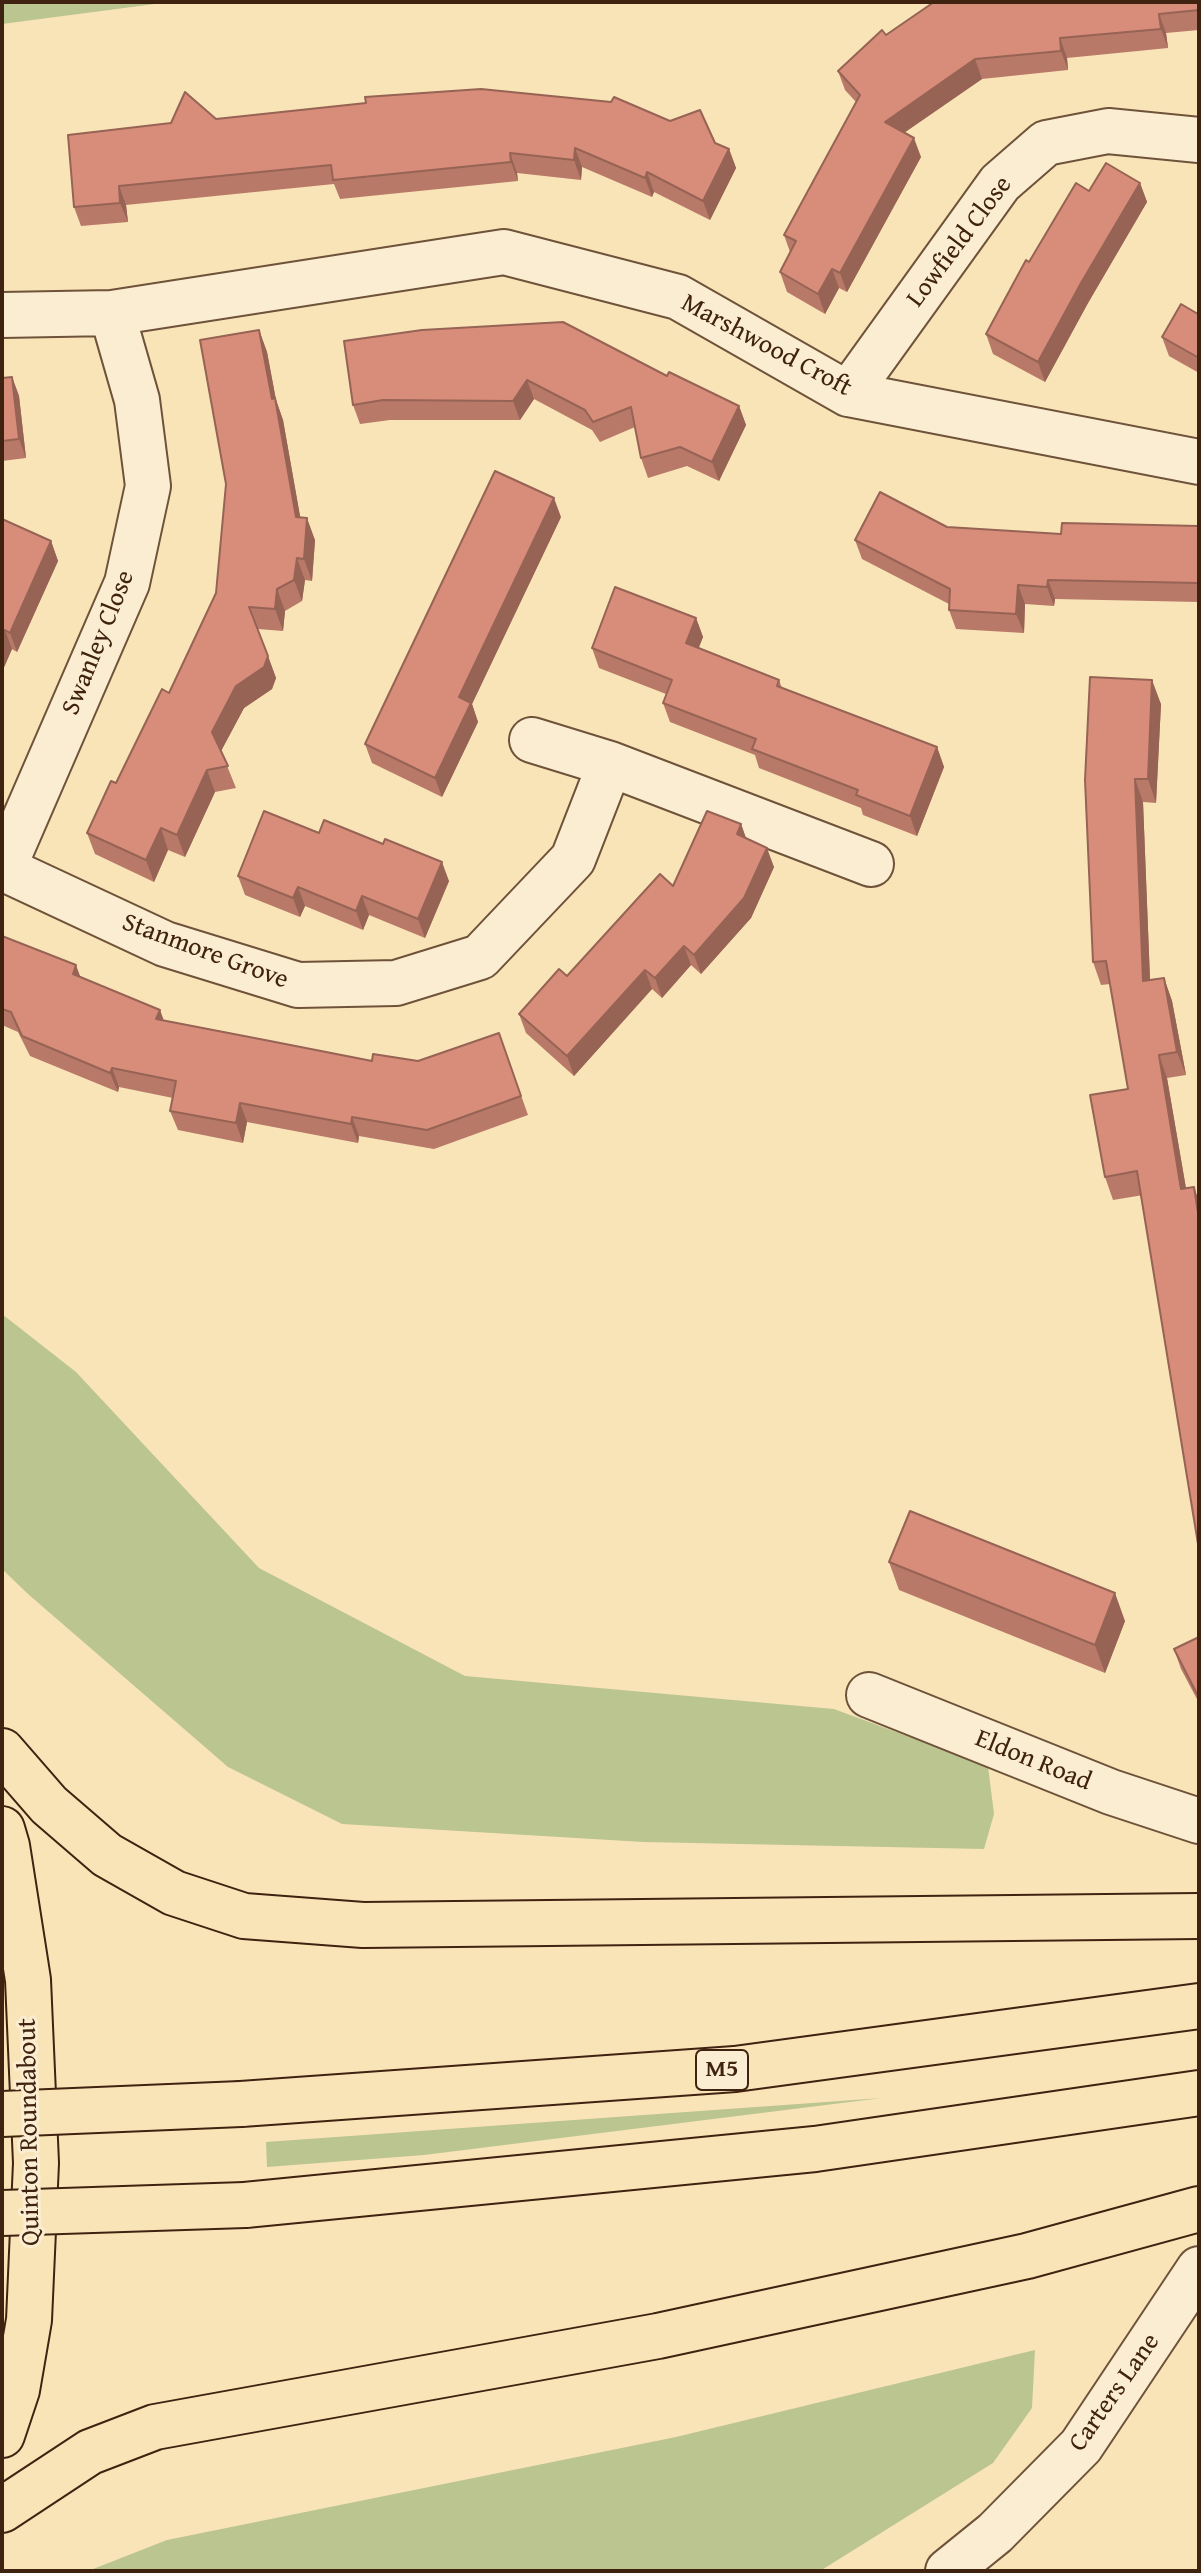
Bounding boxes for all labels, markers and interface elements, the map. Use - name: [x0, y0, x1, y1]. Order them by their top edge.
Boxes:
- street label: Lowfield Close: [901, 170, 1019, 314]
- street label: Marshwood Croft: [675, 288, 857, 404]
- street label: Swanley Close: [56, 566, 142, 720]
- street label: Stanmore Grove: [118, 908, 292, 996]
- street label: Eldon Road: [970, 1724, 1096, 1798]
- street label: Quinton Roundabout: [12, 2018, 48, 2246]
- road number: M5: [696, 2050, 748, 2090]
- street label: Carters Lane: [1063, 2328, 1167, 2458]

